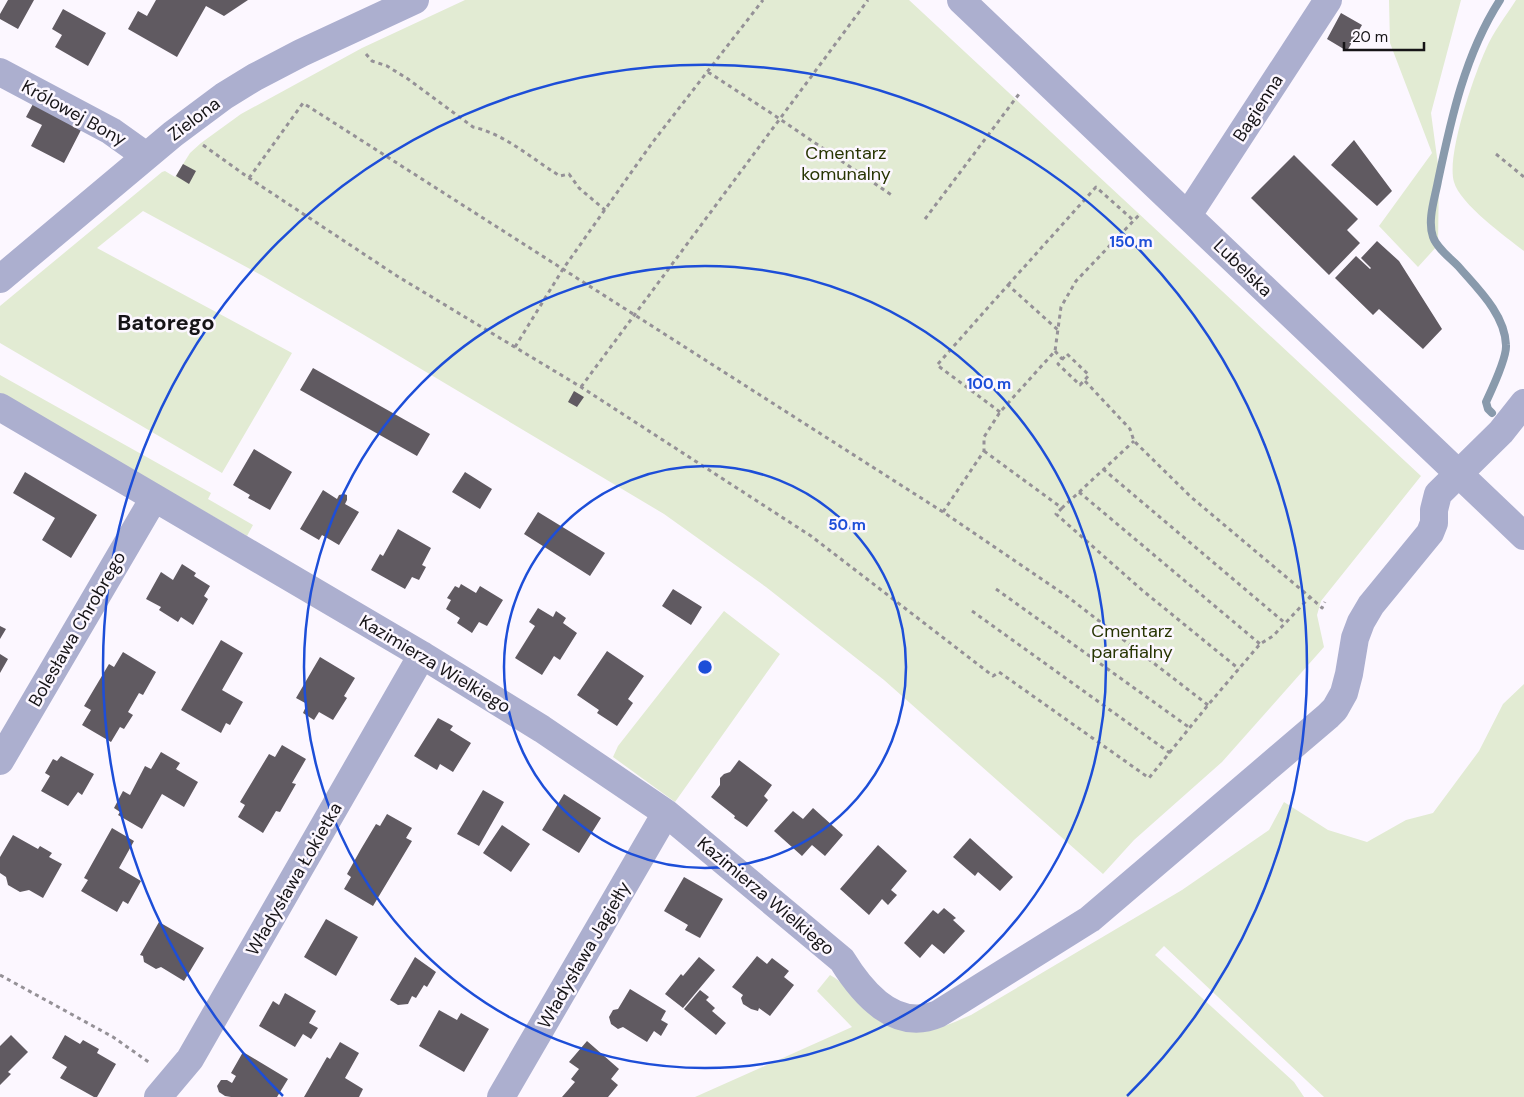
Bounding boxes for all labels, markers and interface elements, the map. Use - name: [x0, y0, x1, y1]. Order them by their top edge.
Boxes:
- scale bar: [1344, 20, 1424, 52]
- text: 20 m: [1352, 27, 1388, 47]
- street label: Bagienna: [1227, 70, 1289, 146]
- street label: Królowej Bony: [17, 74, 131, 152]
- street label: Zielona: [163, 92, 225, 146]
- park label: Cmentarz komunalny: [801, 141, 891, 186]
- text: 150 m: [1110, 232, 1153, 252]
- street label: Lubelska: [1208, 234, 1278, 302]
- district label: Batorego: [117, 308, 215, 337]
- text: 100 m: [967, 374, 1011, 394]
- text: 50 m: [828, 515, 866, 535]
- street label: Bolesława Chrobrego: [23, 547, 131, 711]
- street label: Kazimierza Wielkiego: [355, 609, 515, 719]
- park label: Cmentarz parafialny: [1091, 619, 1173, 664]
- centre of rings: [696, 658, 714, 676]
- street label: Władysława Łokietka: [240, 798, 348, 960]
- street label: Kazimierza Wielkiego: [692, 831, 840, 961]
- street label: Władysława Jagiełły: [532, 877, 636, 1033]

